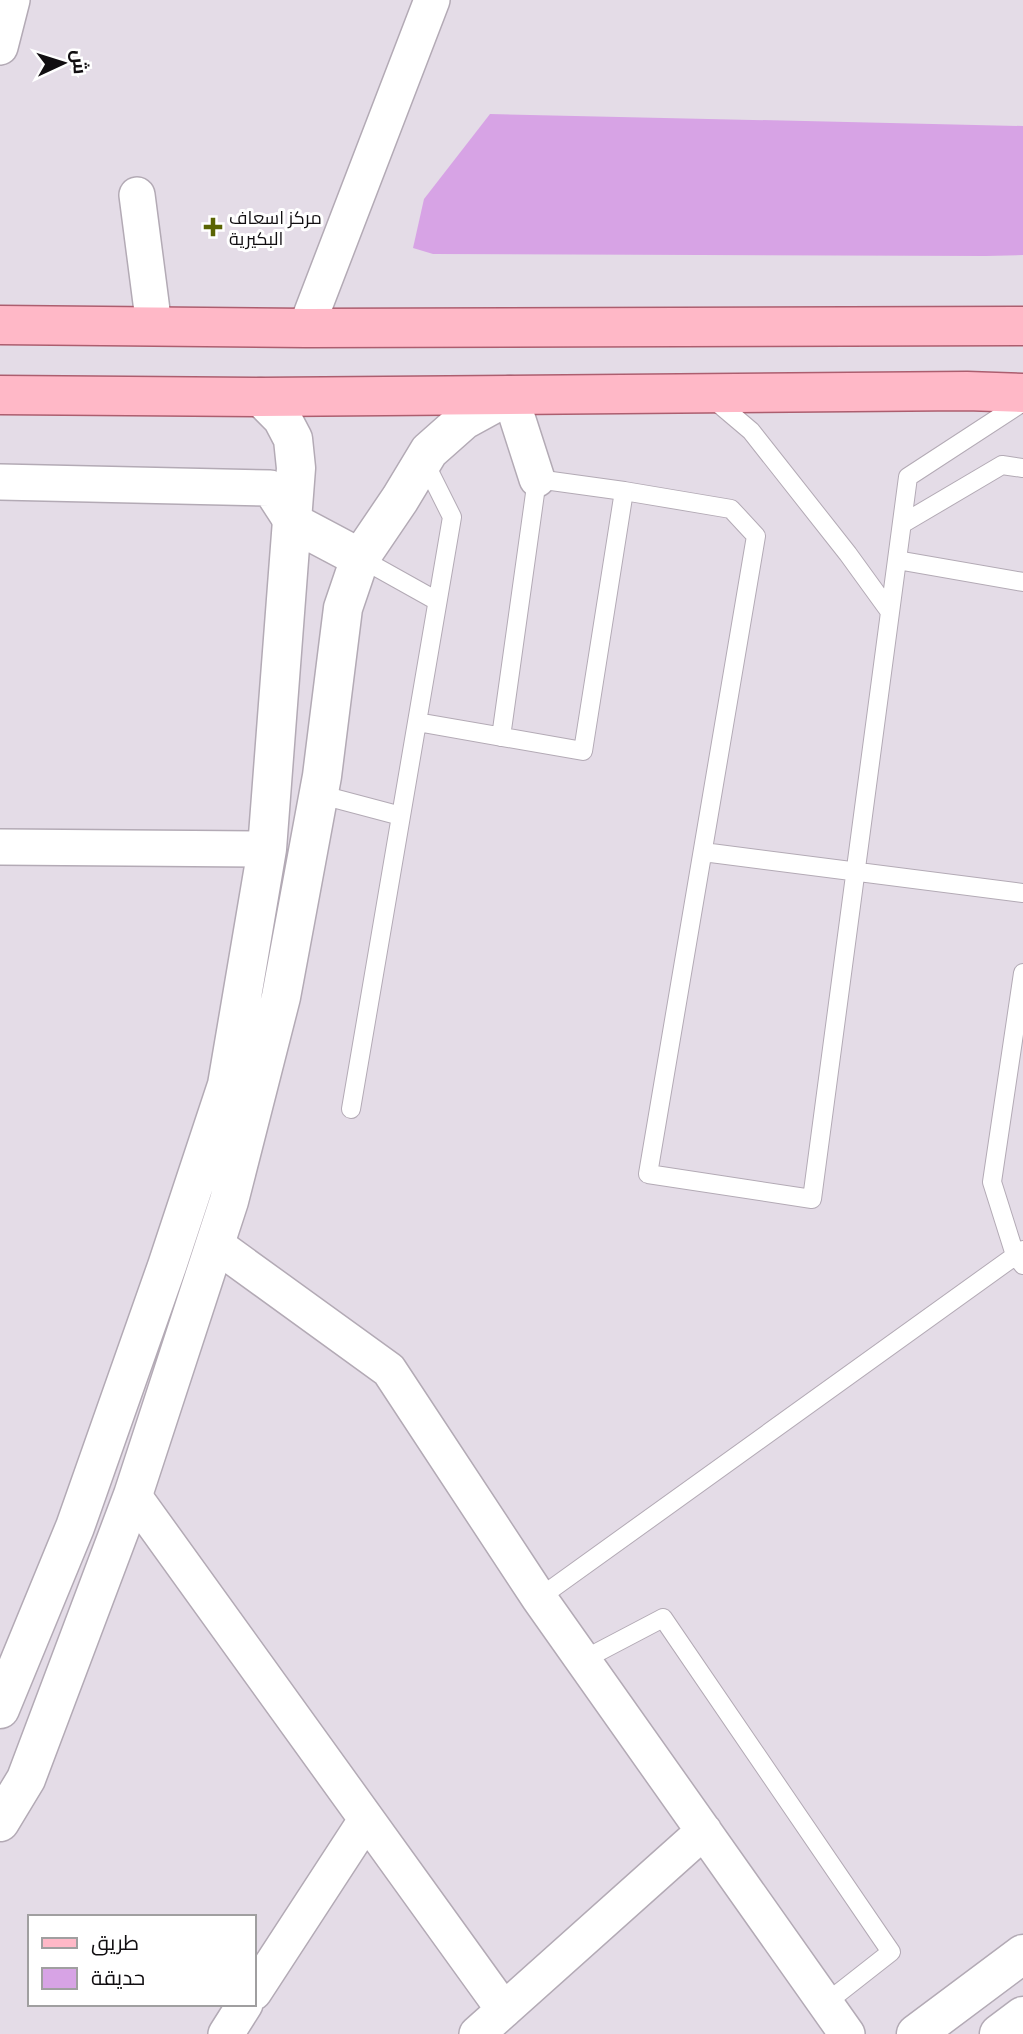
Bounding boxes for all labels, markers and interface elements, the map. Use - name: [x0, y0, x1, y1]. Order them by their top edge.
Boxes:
- north arrow: [28, 28, 98, 98]
- text: ش: [67, 49, 92, 75]
- place label: مركز اسعاف البكيرية: [229, 207, 322, 250]
- marker: مركز اسعاف البكيرية: [203, 217, 223, 237]
- legend: [28, 1915, 256, 2006]
- text: طريق: [91, 1931, 139, 1956]
- text: حديقة: [91, 1966, 145, 1990]

